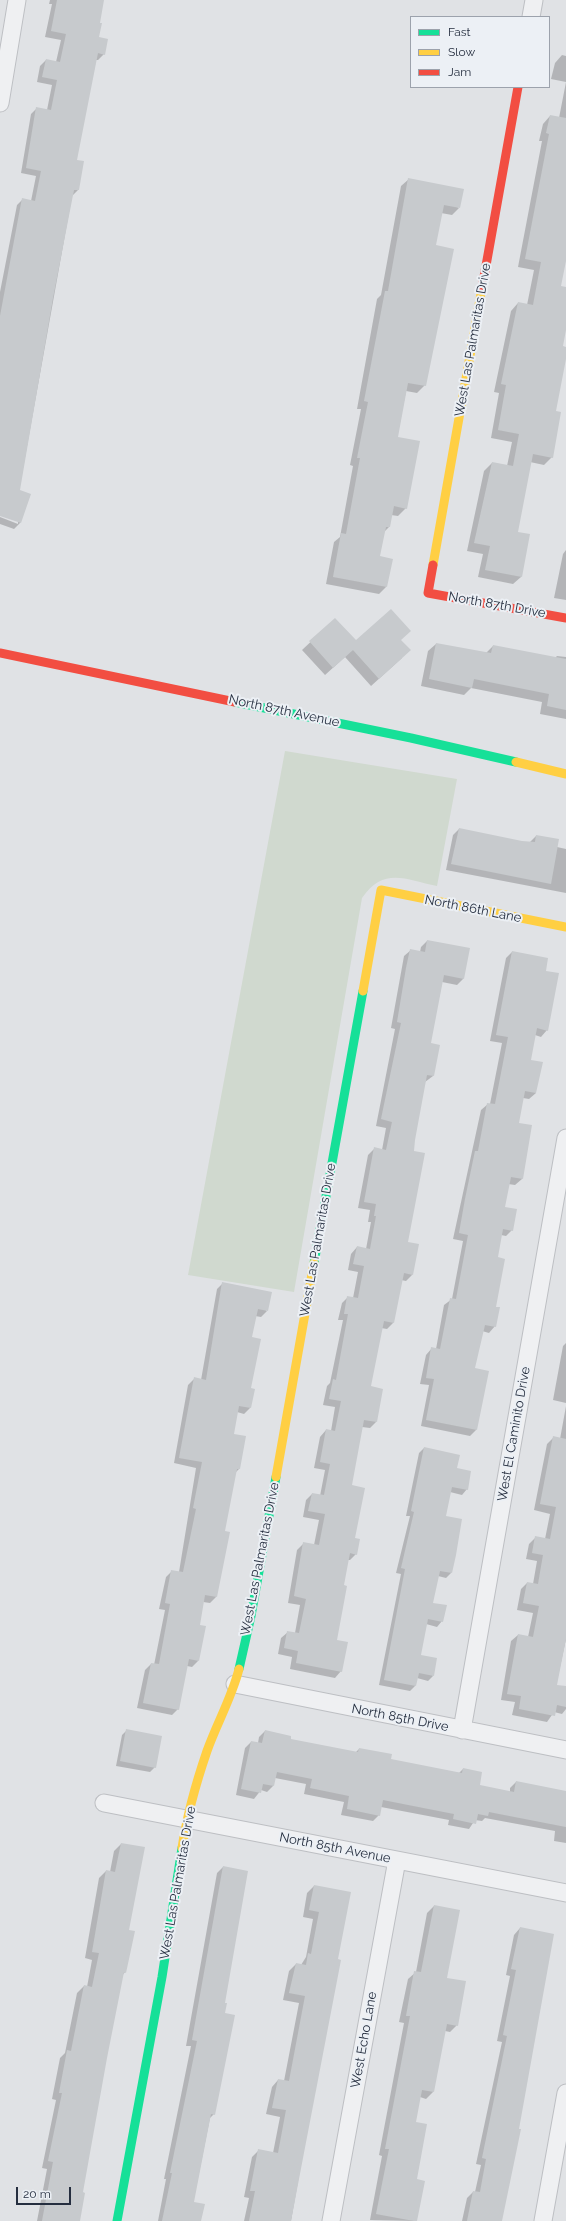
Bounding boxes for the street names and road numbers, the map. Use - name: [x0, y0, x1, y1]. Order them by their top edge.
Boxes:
- street label: West Las Palmaritas Drive: [452, 262, 494, 418]
- street label: North 87th Drive: [447, 589, 547, 621]
- street label: North 87th Avenue: [227, 692, 341, 730]
- street label: North 86th Lane: [423, 892, 523, 926]
- street label: West Las Palmaritas Drive: [297, 1162, 339, 1318]
- street label: West El Caminito Drive: [494, 1365, 534, 1503]
- street label: West Las Palmaritas Drive: [237, 1481, 283, 1637]
- street label: North 85th Drive: [350, 1701, 450, 1735]
- street label: West Las Palmaritas Drive: [157, 1805, 199, 1961]
- street label: North 85th Avenue: [278, 1830, 392, 1866]
- street label: West Echo Lane: [348, 1991, 380, 2089]

